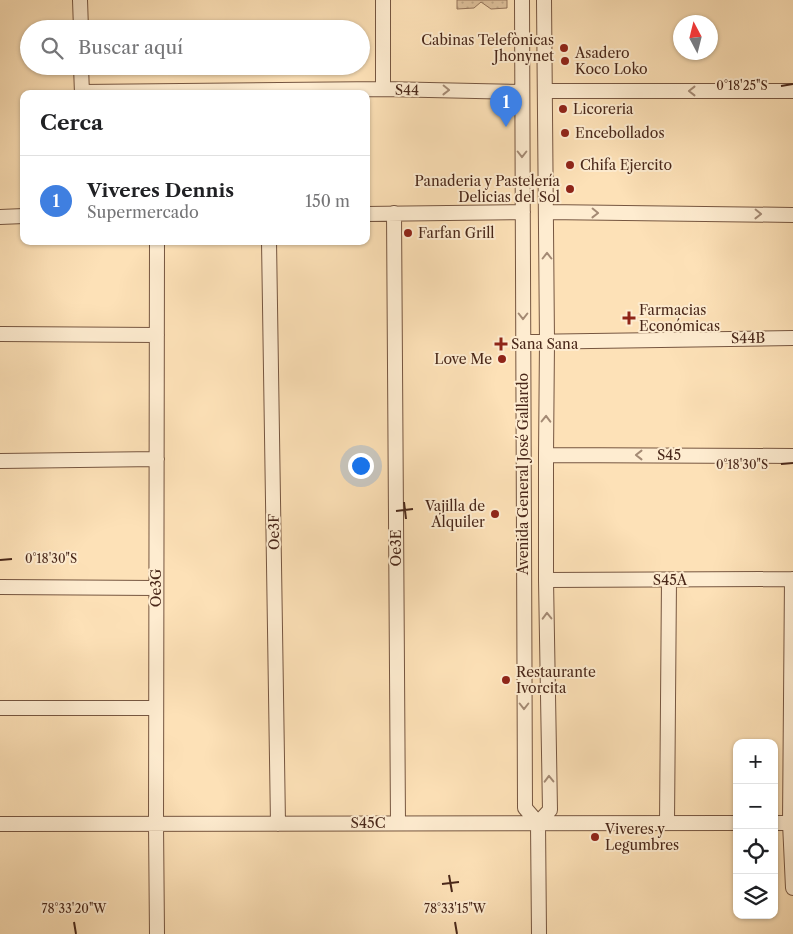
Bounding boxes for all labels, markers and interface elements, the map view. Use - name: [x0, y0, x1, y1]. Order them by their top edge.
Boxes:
- north arrow: [673, 15, 718, 60]
- search box: [20, 20, 370, 75]
- place label: Cabinas Telefònicas Jhonynet: [421, 31, 554, 65]
- icon: search: [38, 34, 66, 62]
- text: Buscar aquí: [78, 36, 183, 59]
- marker: Cabinas Telefònicas Jhonynet: [558, 42, 570, 54]
- place label: Asadero Koco Loko: [574, 44, 648, 78]
- marker: Asadero Koco Loko: [559, 55, 571, 67]
- text: 0°18'25"S: [716, 78, 768, 93]
- street label: S44: [395, 81, 419, 99]
- one-way arrow: [442, 85, 450, 96]
- pin: 1: [490, 86, 522, 127]
- one-way arrow: [688, 86, 696, 96]
- place label: Licoreria: [573, 100, 634, 118]
- marker: Licoreria: [557, 103, 569, 115]
- text: Cerca: [40, 110, 103, 135]
- place label: Encebollados: [575, 124, 665, 142]
- marker: Encebollados: [559, 127, 571, 139]
- one-way arrow: [517, 150, 527, 158]
- place label: Chifa Ejercito: [580, 156, 672, 174]
- marker: Chifa Ejercito: [564, 159, 576, 171]
- place label: Panaderia y Pastelería Delicias del Sol: [415, 172, 561, 206]
- text: Viveres Dennis: [87, 179, 234, 202]
- marker: Panaderia y Pastelería Delicias del Sol: [564, 183, 576, 195]
- text: 1: [52, 191, 60, 211]
- text: 150 m: [305, 191, 350, 211]
- text: Supermercado: [87, 202, 199, 222]
- one-way arrow: [592, 208, 599, 218]
- one-way arrow: [754, 209, 762, 219]
- place label: Farfan Grill: [418, 224, 495, 242]
- marker: Farfan Grill: [402, 227, 414, 239]
- one-way arrow: [542, 252, 552, 260]
- place label: Farmacias Económicas: [639, 301, 720, 335]
- one-way arrow: [518, 312, 528, 320]
- marker: Farmacias Económicas: [623, 312, 635, 324]
- street label: S44B: [731, 329, 766, 347]
- place label: Sana Sana: [511, 335, 579, 353]
- marker: Sana Sana: [495, 338, 507, 350]
- place label: Love Me: [434, 350, 492, 368]
- marker: Love Me: [496, 353, 508, 365]
- street label: Avenida General José Gallardo: [514, 373, 532, 576]
- one-way arrow: [541, 414, 551, 422]
- street label: S45: [657, 446, 681, 464]
- one-way arrow: [635, 450, 643, 460]
- your location: [348, 453, 374, 479]
- text: 0°18'30"S: [716, 457, 768, 472]
- place label: Vajilla de Alquiler: [424, 497, 485, 531]
- marker: Vajilla de Alquiler: [489, 508, 501, 520]
- street label: Oe3F: [265, 514, 283, 550]
- street label: Oe3E: [387, 530, 405, 566]
- text: 0°18'30"S: [25, 551, 77, 566]
- street label: Oe3G: [147, 569, 165, 607]
- street label: S45A: [653, 571, 688, 589]
- one-way arrow: [542, 612, 552, 620]
- place label: Restaurante Ivorcita: [516, 663, 596, 697]
- marker: Restaurante Ivorcita: [500, 674, 512, 686]
- one-way arrow: [519, 702, 529, 710]
- map controls: [733, 739, 778, 919]
- button: +: [733, 739, 778, 784]
- one-way arrow: [544, 774, 554, 782]
- button: −: [733, 784, 778, 829]
- street label: S45C: [351, 814, 385, 832]
- place label: Viveres y Legumbres: [604, 820, 679, 854]
- button: locate: [733, 829, 778, 874]
- marker: Viveres y Legumbres: [589, 831, 601, 843]
- button: layers: [733, 874, 778, 919]
- text: 78°33'20"W: [42, 901, 107, 916]
- text: 78°33'15"W: [424, 901, 487, 916]

